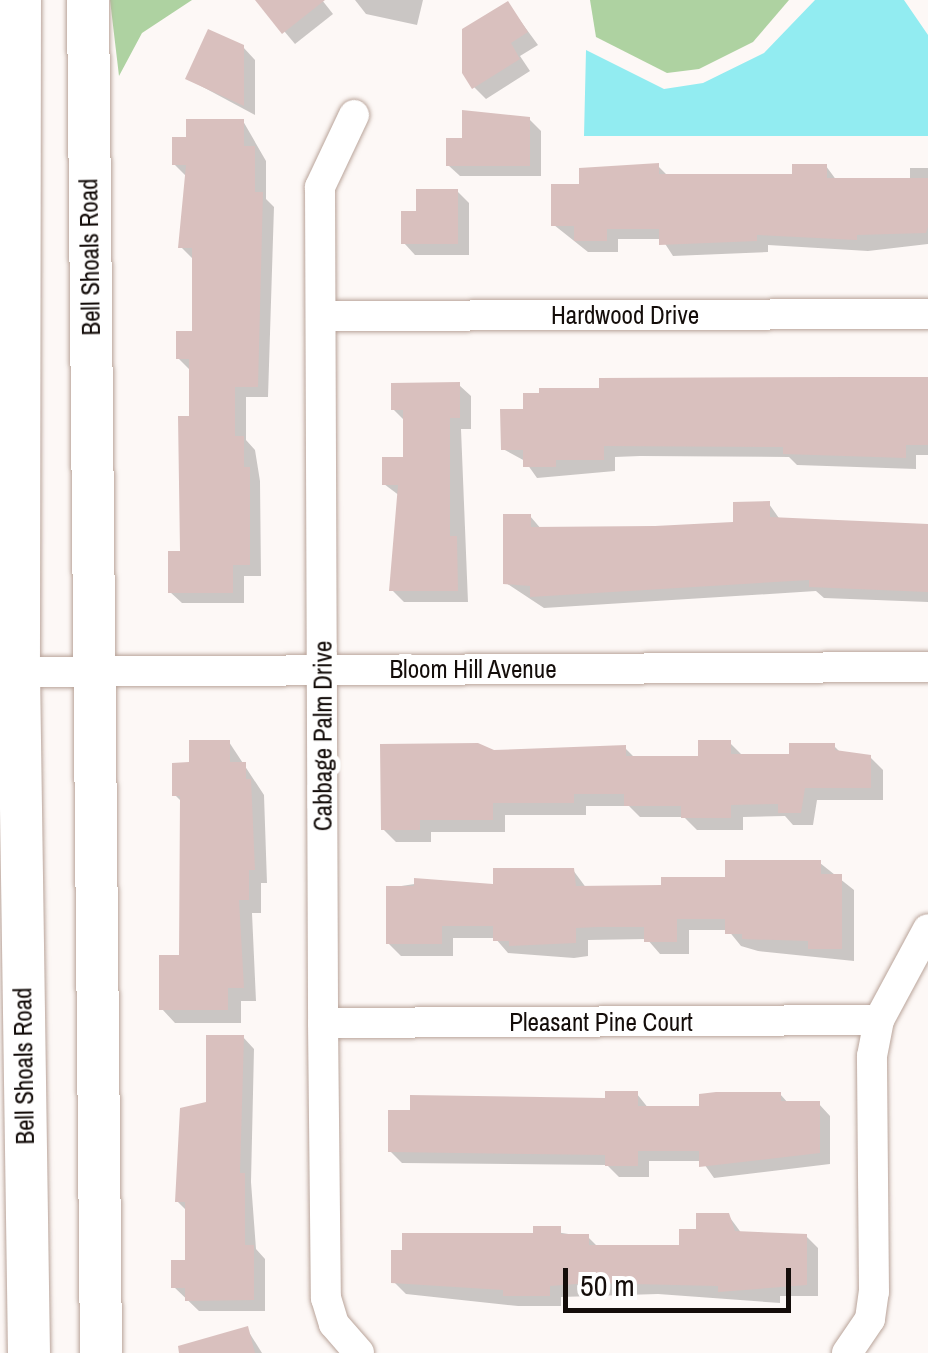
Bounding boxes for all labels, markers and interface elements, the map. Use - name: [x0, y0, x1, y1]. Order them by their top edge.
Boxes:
- street label: Bell Shoals Road: [74, 178, 106, 336]
- street label: Hardwood Drive: [551, 300, 699, 330]
- street label: Cabbage Palm Drive: [308, 641, 338, 831]
- street label: Bloom Hill Avenue: [389, 654, 557, 684]
- street label: Bell Shoals Road: [8, 987, 40, 1145]
- street label: Pleasant Pine Court: [509, 1007, 693, 1037]
- scale bar: [568, 1248, 796, 1310]
- text: 50 m: [580, 1265, 635, 1305]

